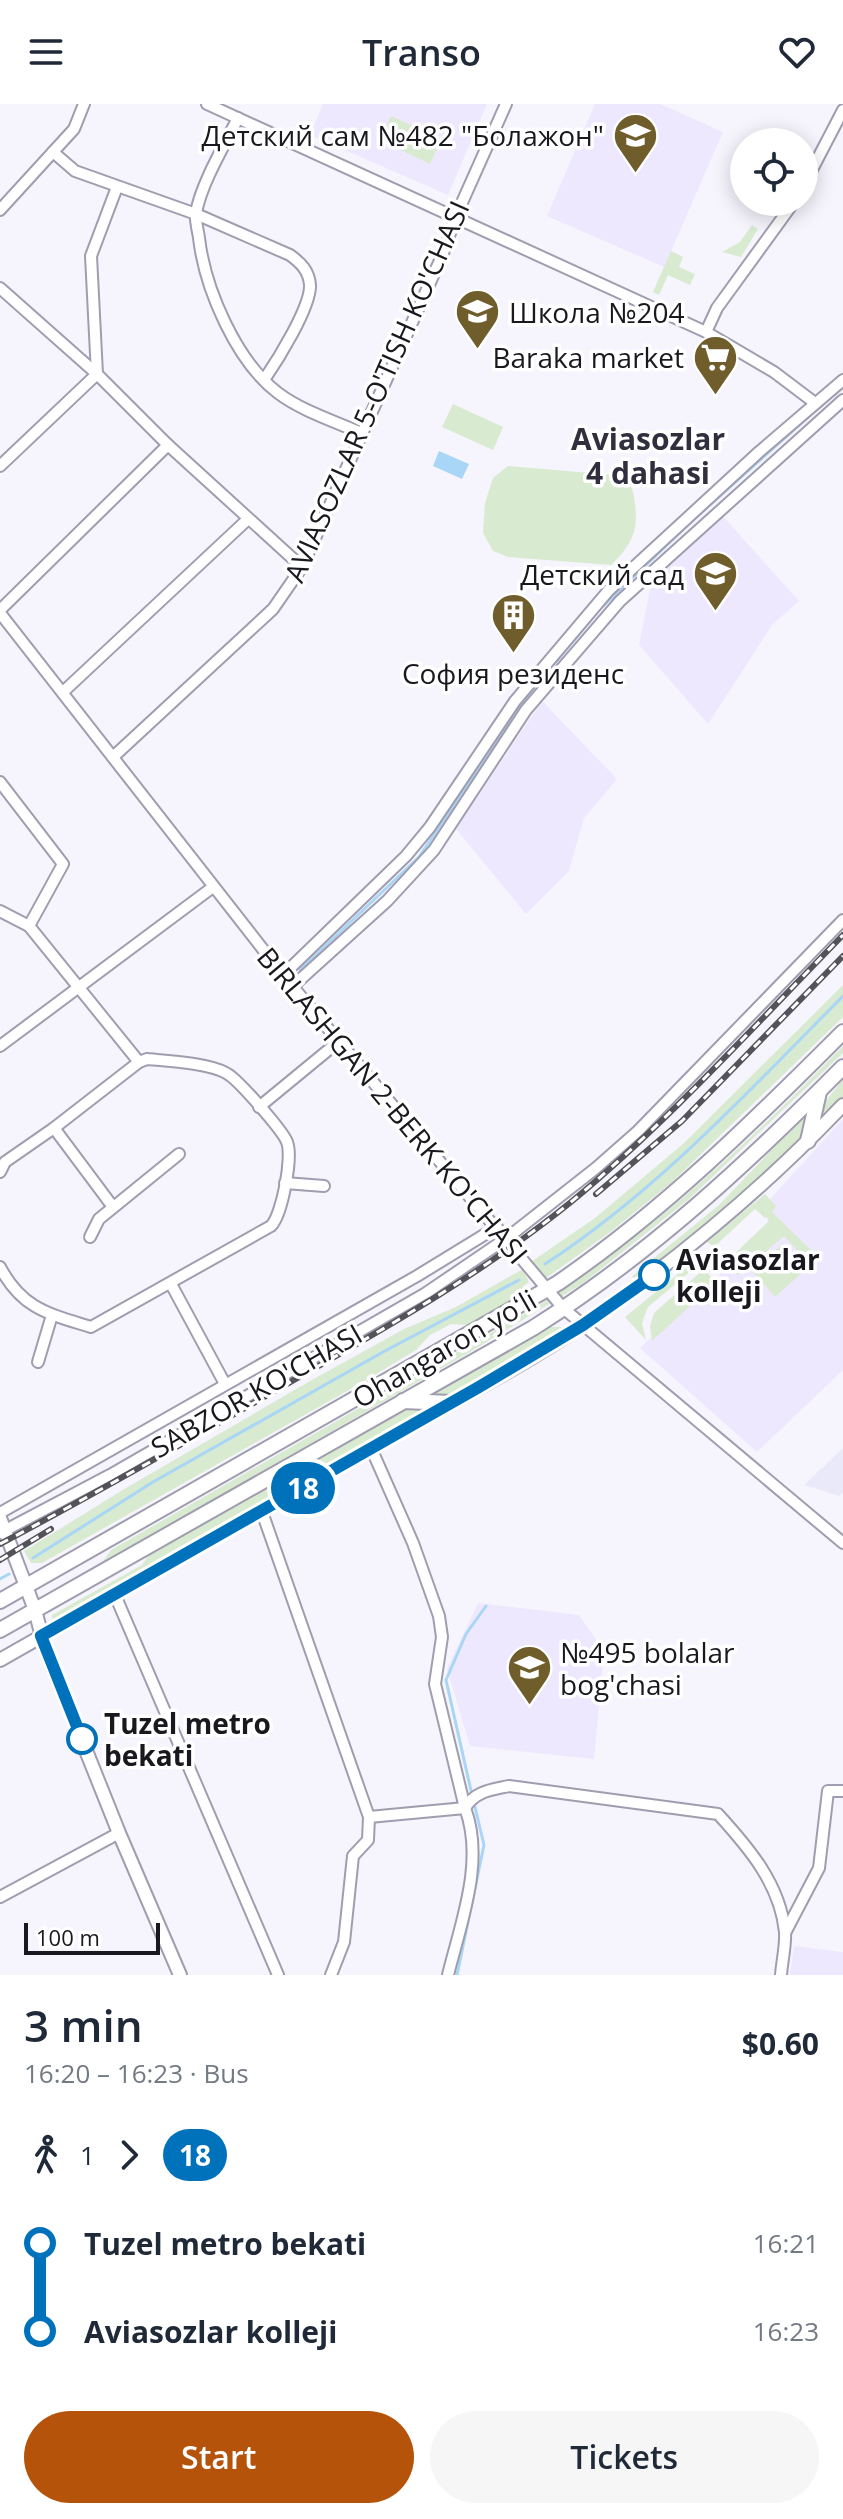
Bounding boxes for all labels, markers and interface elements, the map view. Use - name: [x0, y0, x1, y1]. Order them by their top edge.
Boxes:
- text: Transo: [362, 28, 481, 77]
- icon: menu: [24, 30, 68, 74]
- icon: heart: [775, 30, 819, 74]
- school or university icon: Детский сам №482 "Болажон": [611, 111, 659, 174]
- place label: Детский сам №482 "Болажон": [202, 116, 604, 154]
- map controls: [730, 128, 818, 216]
- button: locate: [730, 128, 818, 216]
- street label: AVIASOZLAR 5-O'TISH KO'CHASI: [275, 194, 477, 588]
- school or university icon: Школа №204: [454, 288, 502, 351]
- place label: Школа №204: [509, 293, 685, 331]
- supermarket icon: Baraka market: [691, 333, 739, 396]
- place label: Baraka market: [492, 338, 684, 376]
- district label: Aviasozlar 4 dahasi: [571, 418, 725, 493]
- school or university icon: Детский сад: [691, 550, 739, 613]
- place label: Детский сад: [520, 555, 684, 593]
- building icon: София резиденс: [489, 592, 537, 655]
- place label: София резиденс: [402, 654, 624, 692]
- street label: BIRLASHGAN 2-BERK KO'CHASI: [249, 939, 537, 1271]
- place label: Aviasozlar kolleji: [676, 1240, 820, 1310]
- marker: Aviasozlar kolleji: [639, 1260, 669, 1290]
- street label: Ohangaron yoʻli: [345, 1280, 543, 1416]
- street label: SABZOR KO'CHASI: [144, 1314, 368, 1466]
- line badge: 18: [267, 1462, 339, 1514]
- text: 18: [287, 1469, 319, 1507]
- place label: №495 bolalar bog'chasi: [560, 1633, 735, 1703]
- school or university icon: №495 bolalar bog'chasi: [505, 1644, 553, 1707]
- place label: Tuzel metro bekati: [104, 1704, 271, 1774]
- marker: Tuzel metro bekati: [67, 1724, 97, 1754]
- scale bar: [24, 1919, 160, 1955]
- text: 100 m: [36, 1922, 100, 1952]
- text: 3 min: [24, 1995, 143, 2055]
- text: $0.60: [742, 2023, 819, 2064]
- text: 16:20 – 16:23 · Bus: [24, 2055, 249, 2091]
- icon: walk: [24, 2133, 68, 2177]
- icon: forward: [107, 2133, 151, 2177]
- text: 18: [179, 2136, 211, 2174]
- text: 1: [80, 2137, 95, 2173]
- text: Tuzel metro bekati: [84, 2223, 366, 2264]
- text: 16:21: [753, 2225, 819, 2261]
- text: Aviasozlar kolleji: [84, 2311, 337, 2352]
- text: 16:23: [753, 2313, 819, 2349]
- button: Start: [24, 2411, 414, 2503]
- button: Tickets: [430, 2411, 819, 2503]

